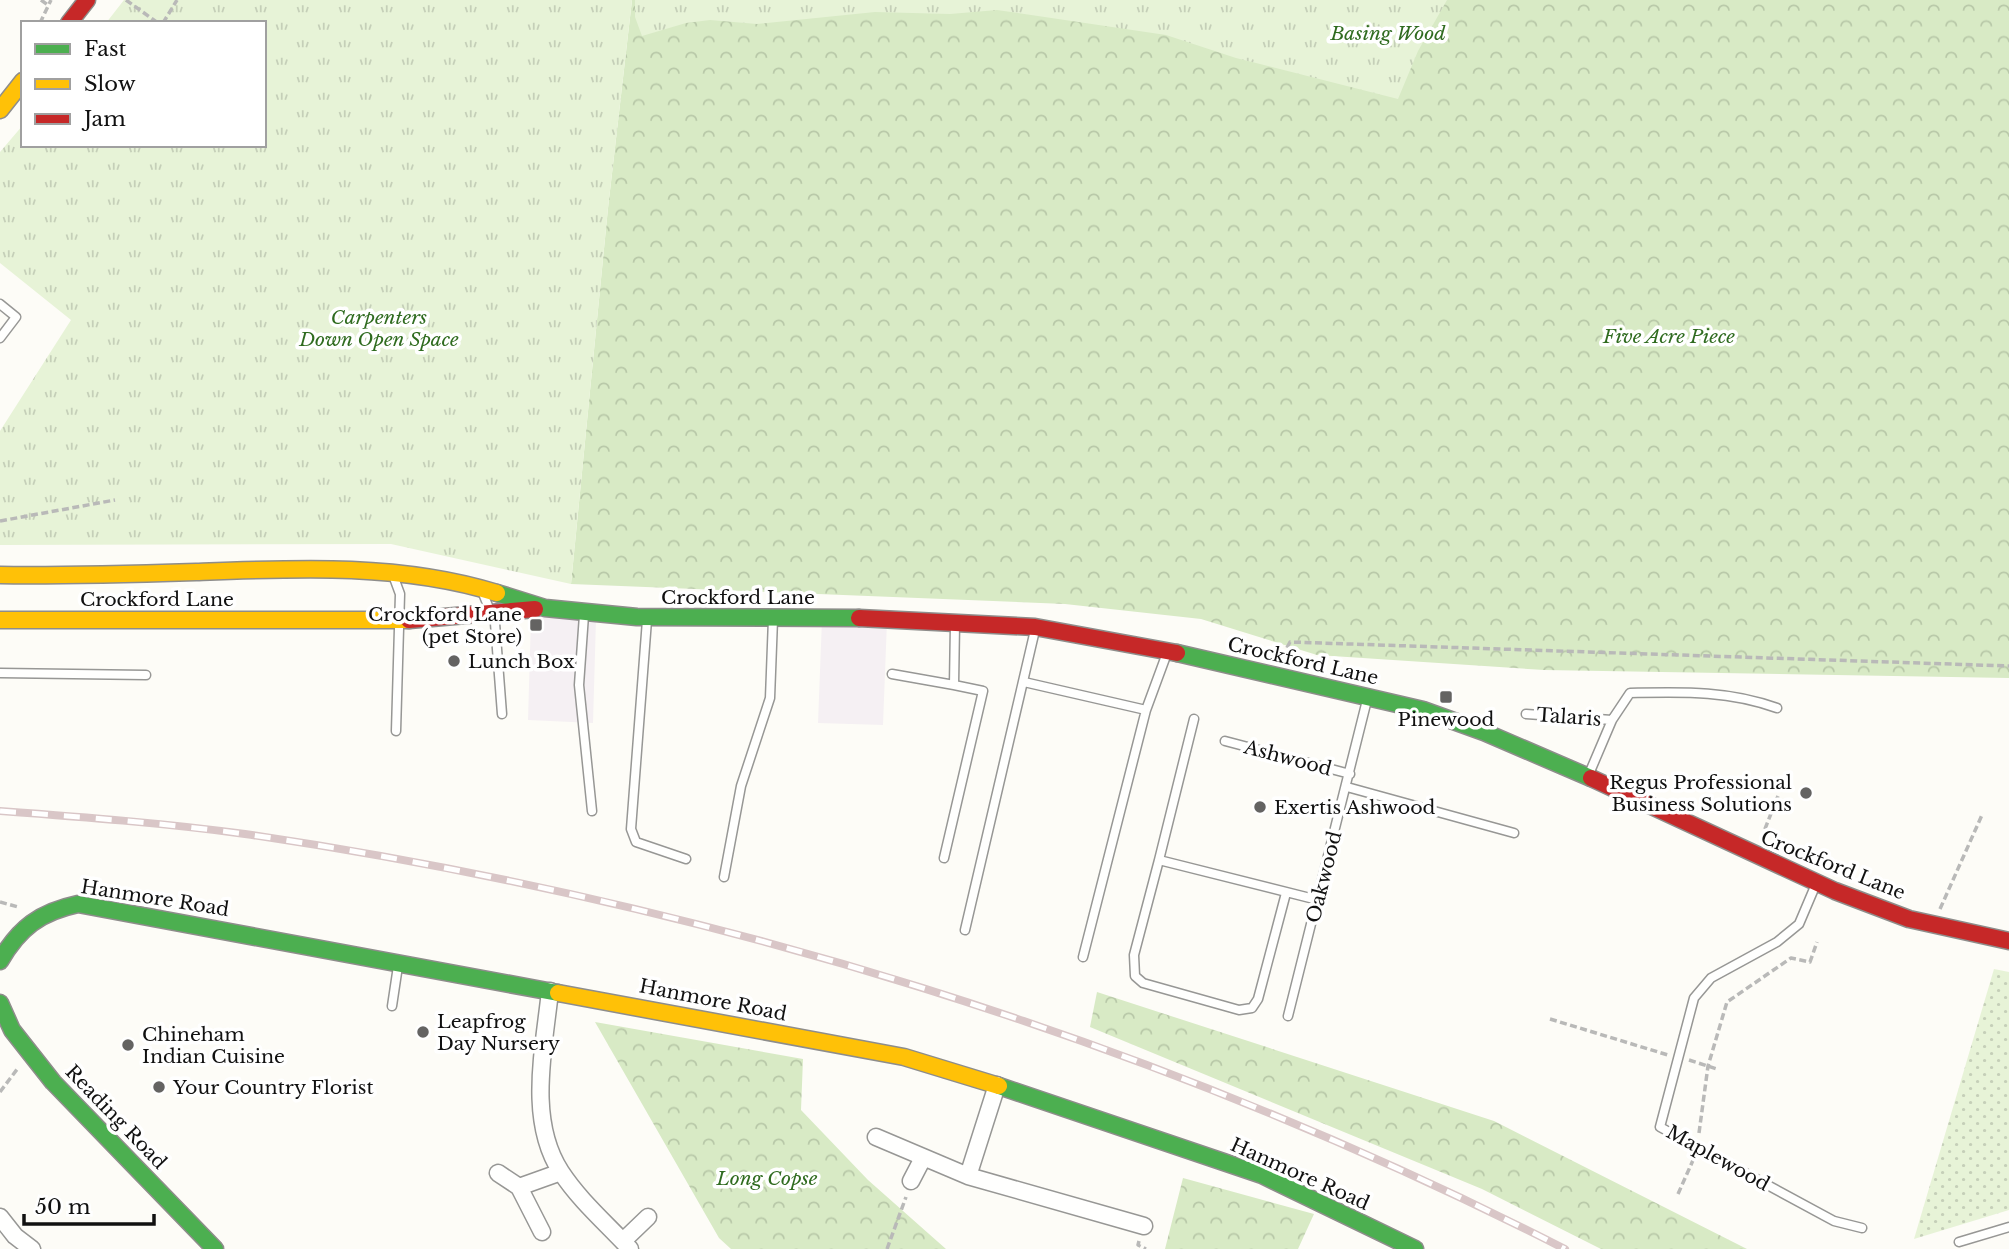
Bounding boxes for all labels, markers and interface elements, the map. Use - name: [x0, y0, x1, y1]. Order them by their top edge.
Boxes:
- legend: [21, 21, 266, 147]
- park label: Basing Wood: [1329, 22, 1446, 45]
- text: Fast: [84, 36, 126, 62]
- text: Slow: [84, 71, 136, 97]
- text: Jam: [81, 106, 126, 132]
- park label: Carpenters Down Open Space: [298, 306, 459, 351]
- park label: Five Acre Piece: [1602, 325, 1735, 348]
- street label: Crockford Lane: [661, 586, 815, 609]
- street label: Crockford Lane: [80, 588, 234, 611]
- place label: Crockford Lane (pet Store): [368, 603, 522, 648]
- marker: Crockford Lane (pet Store): [528, 617, 544, 633]
- street label: Crockford Lane: [1225, 632, 1381, 690]
- place label: Lunch Box: [468, 650, 575, 673]
- marker: Lunch Box: [446, 653, 462, 669]
- marker: Pinewood: [1438, 689, 1454, 705]
- street label: Talaris: [1536, 703, 1602, 731]
- place label: Pinewood: [1398, 708, 1495, 731]
- street label: Ashwood: [1241, 735, 1334, 781]
- place label: Regus Professional Business Solutions: [1609, 771, 1792, 816]
- marker: Regus Professional Business Solutions: [1798, 785, 1814, 801]
- place label: Exertis Ashwood: [1274, 796, 1436, 819]
- marker: Exertis Ashwood: [1252, 799, 1268, 815]
- street label: Crockford Lane: [1757, 826, 1909, 904]
- street label: Oakwood: [1302, 829, 1347, 925]
- street label: Hanmore Road: [79, 875, 231, 921]
- street label: Hanmore Road: [637, 974, 789, 1026]
- place label: Leapfrog Day Nursery: [437, 1010, 560, 1055]
- place label: Chineham Indian Cuisine: [142, 1023, 285, 1068]
- marker: Leapfrog Day Nursery: [415, 1024, 431, 1040]
- marker: Chineham Indian Cuisine: [120, 1037, 136, 1053]
- street label: Reading Road: [61, 1060, 172, 1174]
- place label: Your Country Florist: [172, 1076, 374, 1099]
- marker: Your Country Florist: [151, 1079, 167, 1095]
- street label: Maplewood: [1662, 1120, 1774, 1196]
- street label: Hanmore Road: [1227, 1133, 1373, 1215]
- park label: Long Copse: [715, 1167, 818, 1190]
- scale bar: [24, 1182, 154, 1226]
- text: 50 m: [35, 1194, 91, 1220]

